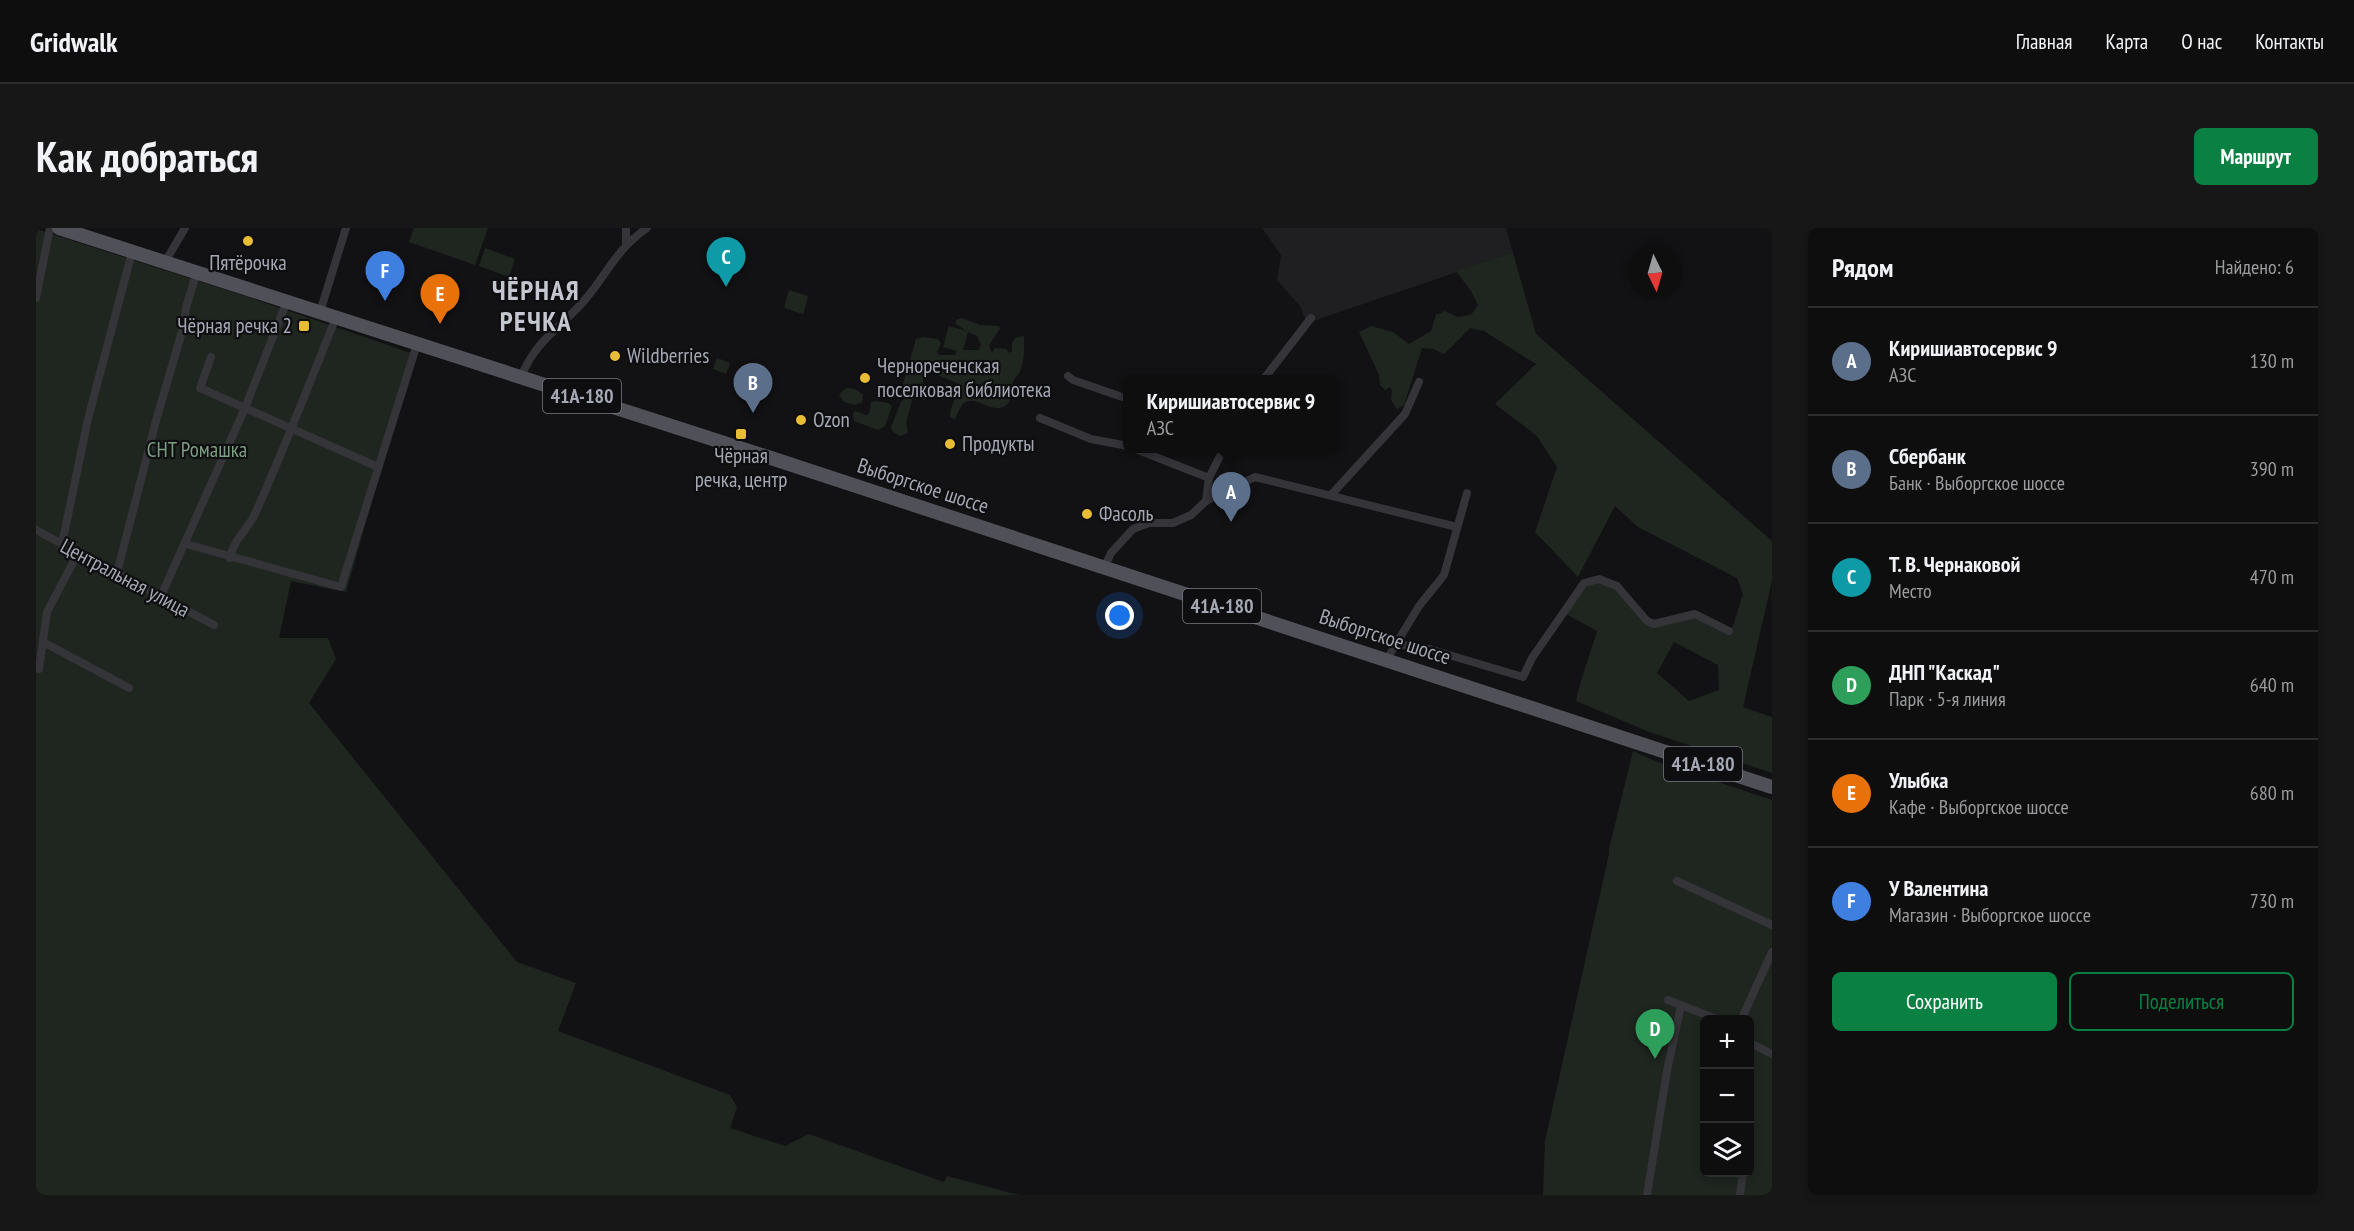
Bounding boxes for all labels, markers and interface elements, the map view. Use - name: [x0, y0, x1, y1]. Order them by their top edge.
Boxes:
- text: Gridwalk: [30, 23, 118, 60]
- text: Главная: [2016, 28, 2072, 55]
- text: Карта: [2105, 28, 2148, 55]
- text: О нас: [2181, 28, 2222, 55]
- text: Контакты: [2255, 28, 2324, 55]
- button: Маршрут: [2194, 128, 2318, 185]
- text: Как добраться: [36, 129, 258, 184]
- marker: Пятёрочка: [241, 234, 255, 248]
- pin: C: [706, 238, 746, 287]
- north arrow: [1628, 246, 1682, 300]
- place label: Пятёрочка: [209, 249, 287, 276]
- pin: F: [366, 251, 404, 301]
- text: Рядом: [1832, 251, 1893, 284]
- text: Найдено: 6: [2215, 254, 2294, 280]
- district label: ЧЁРНАЯ РЕЧКА: [492, 273, 580, 338]
- pin: E: [420, 274, 460, 324]
- place label: Чёрная речка 2: [177, 312, 292, 339]
- marker: Чёрная речка 2: [297, 319, 311, 333]
- text: Киришиавтосервис 9: [1889, 334, 2058, 362]
- place label: Wildberries: [627, 342, 709, 369]
- text: A: [1846, 348, 1857, 374]
- text: 130 m: [2250, 348, 2294, 374]
- marker: Wildberries: [608, 349, 622, 363]
- place label: Чернореченская поселковая библиотека: [877, 352, 1051, 403]
- text: АЗС: [1889, 362, 1916, 388]
- pin: B: [734, 364, 772, 413]
- marker: Чернореченская поселковая библиотека: [858, 371, 872, 385]
- popup: [1123, 375, 1339, 453]
- road number: 41А-180: [543, 379, 621, 413]
- text: Киришиавтосервис 9: [1147, 387, 1315, 415]
- place label: Ozon: [813, 406, 850, 433]
- marker: Ozon: [794, 413, 808, 427]
- text: АЗС: [1147, 415, 1174, 441]
- marker: Чёрная речка, центр: [734, 427, 748, 441]
- place label: Продукты: [962, 430, 1035, 457]
- park label: СНТ Ромашка: [147, 436, 247, 463]
- marker: Продукты: [943, 437, 957, 451]
- place label: Чёрная речка, центр: [695, 442, 787, 493]
- text: Сбербанк: [1889, 442, 1966, 470]
- street label: Выборгское шоссе: [854, 452, 992, 519]
- text: B: [1847, 456, 1856, 482]
- text: 390 m: [2250, 456, 2294, 482]
- text: Банк · Выборгское шоссе: [1889, 470, 2065, 496]
- pin: A: [1212, 472, 1250, 522]
- place label: Фасоль: [1099, 500, 1153, 527]
- marker: Фасоль: [1080, 507, 1094, 521]
- street label: Центральная улица: [56, 532, 195, 623]
- text: Т. В. Чернаковой: [1889, 550, 2020, 578]
- text: C: [1847, 564, 1856, 590]
- text: 470 m: [2250, 564, 2294, 590]
- text: Место: [1889, 578, 1932, 604]
- road number: 41А-180: [1183, 589, 1261, 623]
- your location: [1105, 601, 1134, 630]
- street label: Выборгское шоссе: [1316, 603, 1454, 670]
- text: ДНП "Каскад": [1889, 658, 2000, 686]
- text: D: [1846, 672, 1857, 698]
- text: 640 m: [2250, 672, 2294, 698]
- text: Парк · 5-я линия: [1889, 686, 2006, 712]
- road number: 41А-180: [1664, 747, 1742, 781]
- text: Улыбка: [1889, 766, 1948, 794]
- text: E: [1847, 780, 1856, 806]
- text: 680 m: [2250, 780, 2294, 806]
- text: Кафе · Выборгское шоссе: [1889, 794, 2069, 820]
- text: У Валентина: [1889, 874, 1988, 902]
- text: F: [1847, 888, 1856, 914]
- text: 730 m: [2250, 888, 2294, 914]
- text: Магазин · Выборгское шоссе: [1889, 902, 2091, 928]
- button: Сохранить: [1832, 972, 2057, 1031]
- button: Поделиться: [2069, 972, 2294, 1031]
- pin: D: [1636, 1010, 1674, 1059]
- map controls: [1700, 1015, 1754, 1177]
- button: +: [1700, 1015, 1754, 1069]
- button: −: [1700, 1069, 1754, 1123]
- button: layers: [1700, 1123, 1754, 1177]

